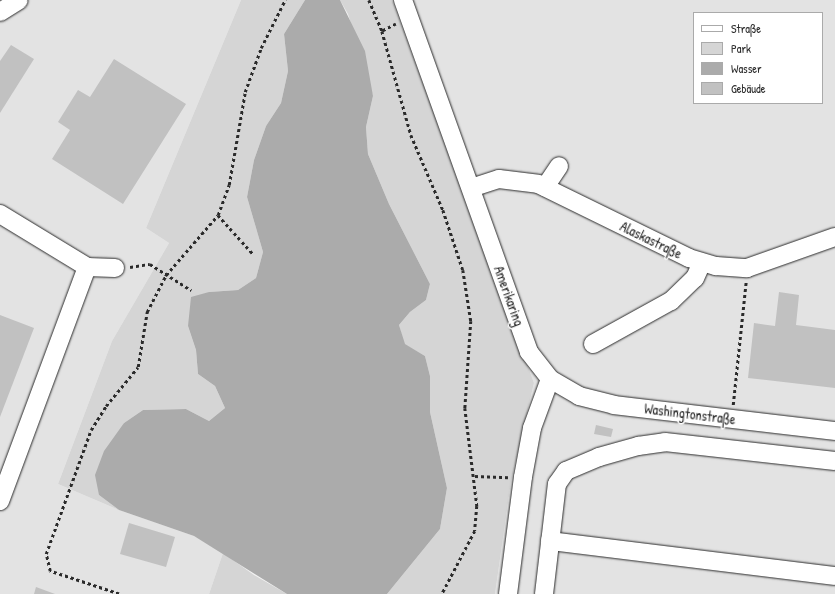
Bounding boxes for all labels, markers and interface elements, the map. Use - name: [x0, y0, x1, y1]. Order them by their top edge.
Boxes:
- legend: [693, 12, 823, 104]
- text: Straße: [731, 20, 761, 37]
- text: Park: [731, 40, 751, 57]
- text: Wasser: [731, 60, 762, 77]
- text: Gebäude: [731, 80, 765, 97]
- street label: Alaskastraße: [617, 218, 685, 262]
- street label: Amerikaring: [490, 264, 528, 328]
- street label: Washingtonstraße: [643, 400, 737, 428]

